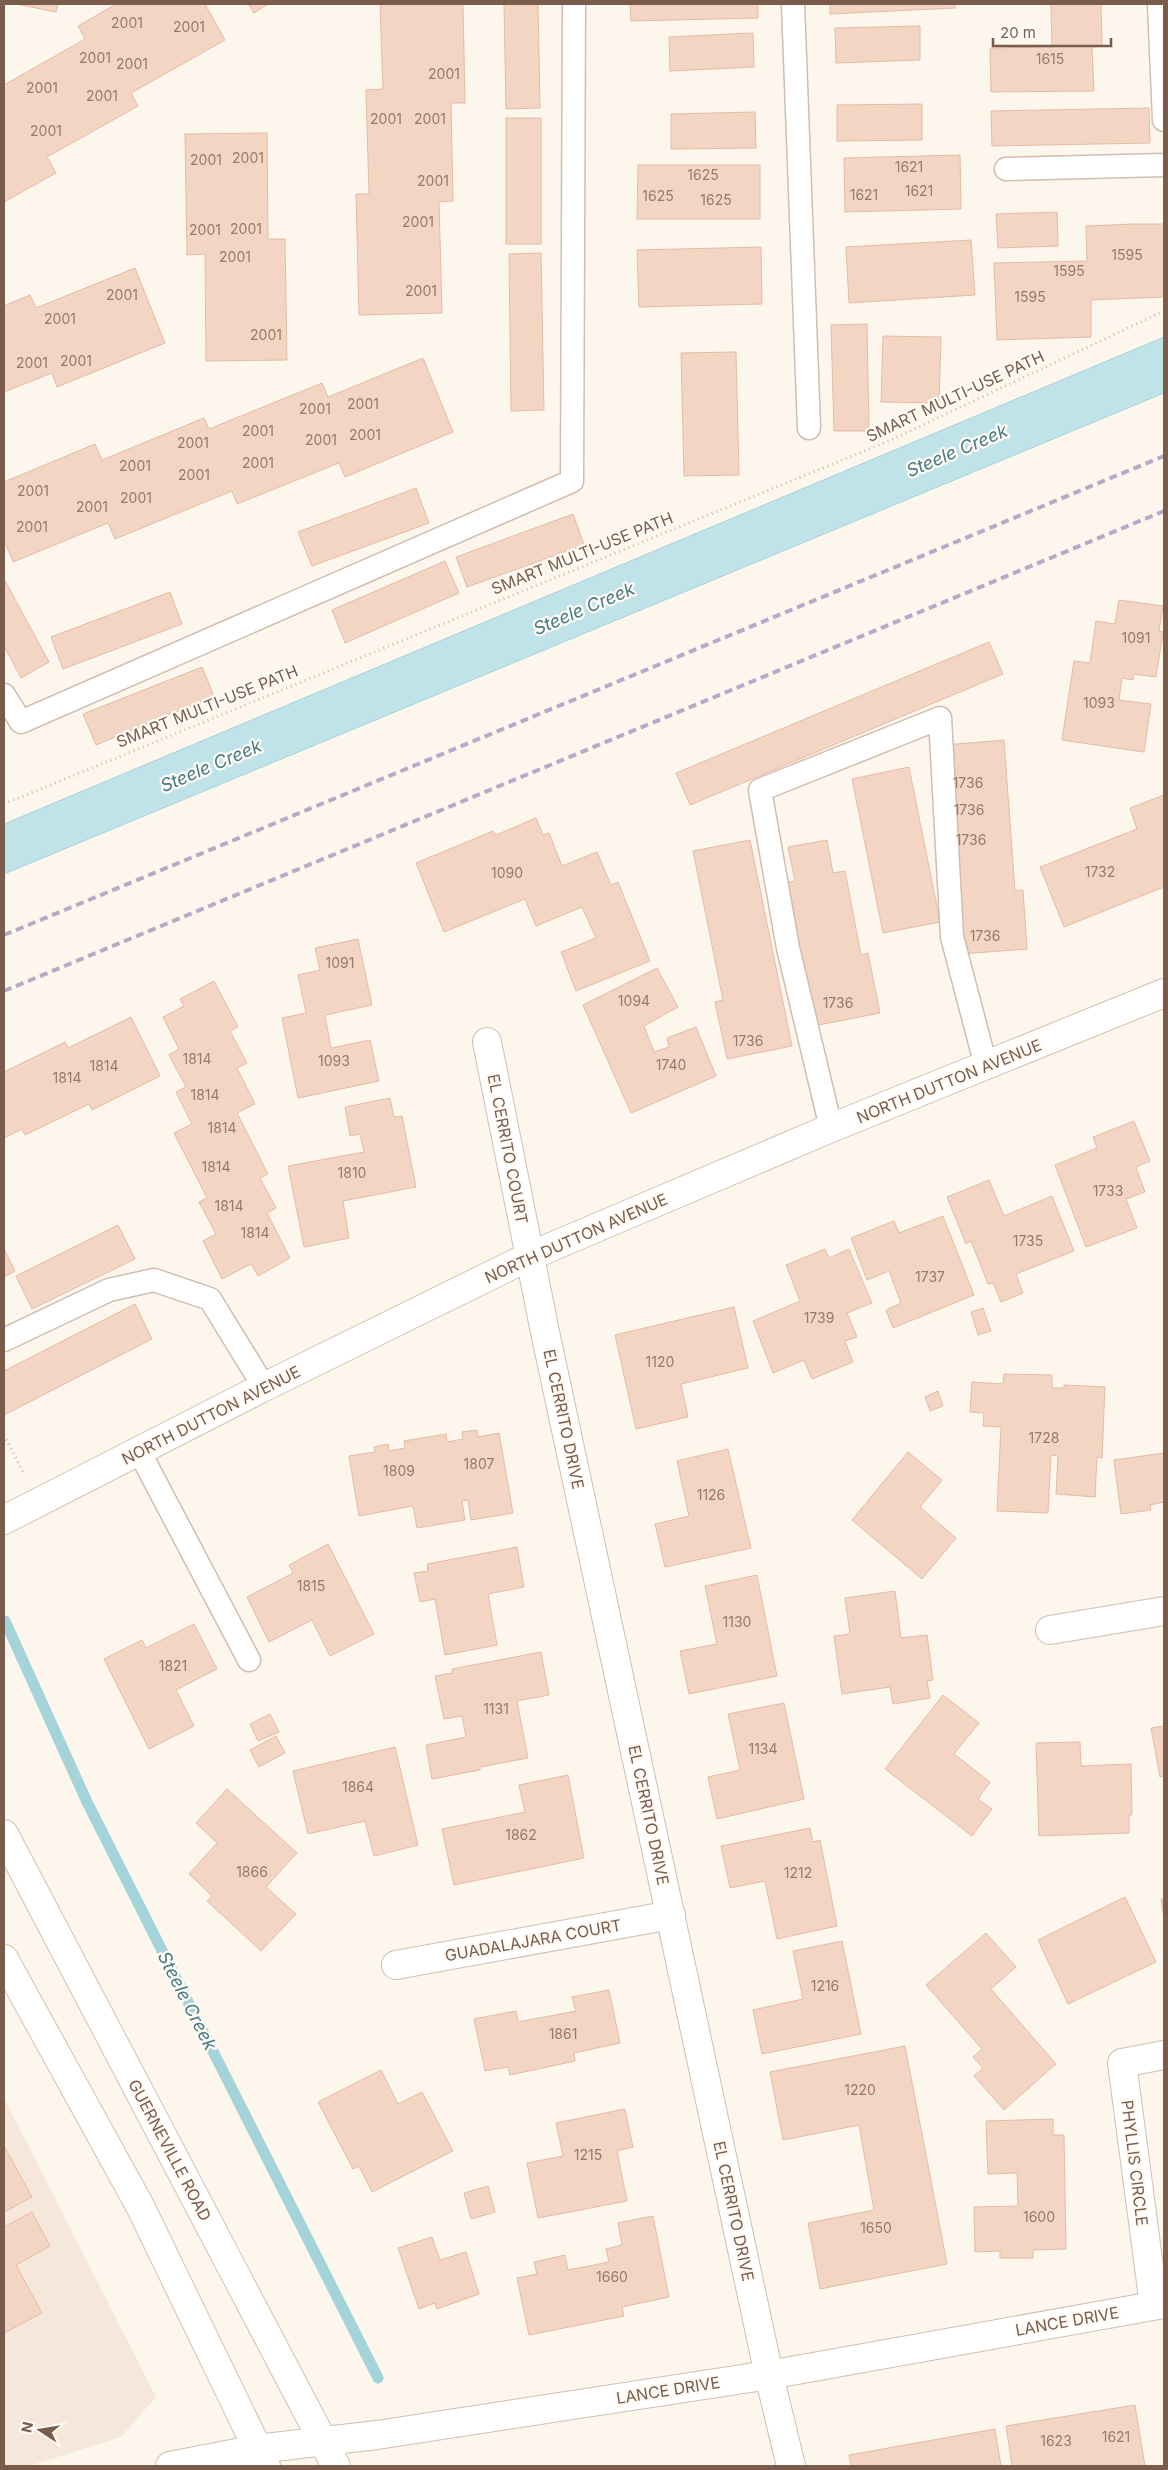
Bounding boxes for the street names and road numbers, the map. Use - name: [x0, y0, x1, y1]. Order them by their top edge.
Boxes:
- street label: SMART MULTI-USE PATH: [863, 346, 1047, 446]
- street label: SMART MULTI-USE PATH: [488, 507, 676, 599]
- street label: SMART MULTI-USE PATH: [113, 660, 301, 752]
- street label: NORTH DUTTON AVENUE: [854, 1035, 1044, 1127]
- street label: EL CERRITO COURT: [484, 1072, 532, 1226]
- street label: NORTH DUTTON AVENUE: [482, 1189, 670, 1287]
- street label: EL CERRITO DRIVE: [539, 1347, 589, 1491]
- street label: NORTH DUTTON AVENUE: [118, 1361, 304, 1469]
- street label: EL CERRITO DRIVE: [624, 1743, 674, 1887]
- street label: GUADALAJARA COURT: [443, 1915, 623, 1965]
- street label: GUERNEVILLE ROAD: [124, 2076, 216, 2224]
- street label: PHYLLIS CIRCLE: [1117, 2099, 1153, 2227]
- street label: EL CERRITO DRIVE: [709, 2139, 759, 2283]
- street label: LANCE DRIVE: [1014, 2302, 1120, 2340]
- street label: LANCE DRIVE: [615, 2372, 721, 2408]

